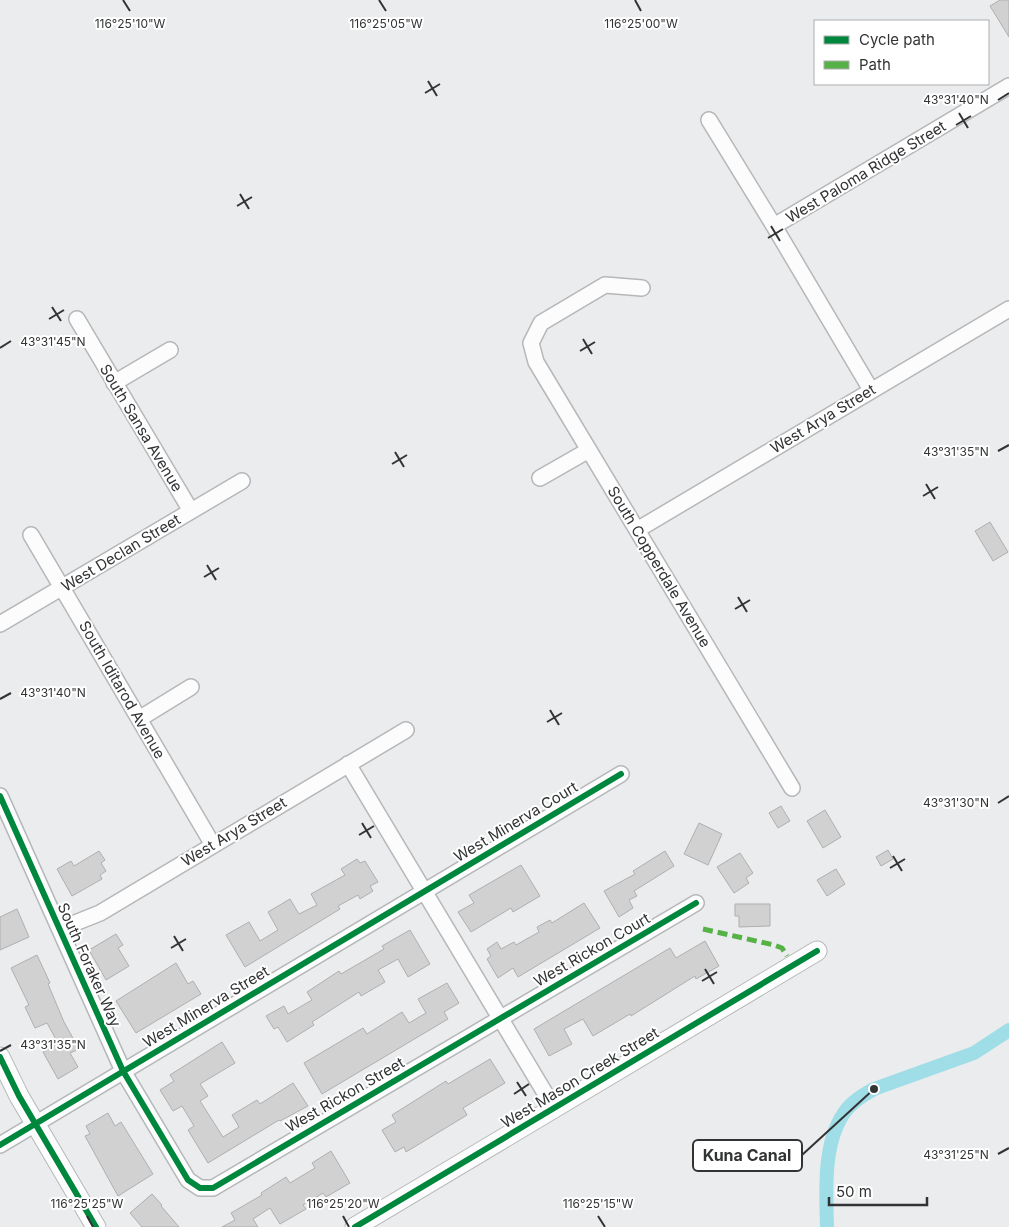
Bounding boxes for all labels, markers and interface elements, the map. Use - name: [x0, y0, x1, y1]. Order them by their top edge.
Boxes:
- text: 116°25'10"W: [95, 16, 166, 31]
- text: 116°25'05"W: [349, 16, 423, 31]
- text: 116°25'00"W: [604, 16, 678, 31]
- legend: [814, 20, 989, 85]
- text: Cycle path: [859, 30, 935, 49]
- text: Path: [859, 55, 891, 74]
- text: 43°31'40"N: [923, 92, 989, 107]
- street label: West Paloma Ridge Street: [782, 116, 949, 227]
- text: 43°31'45"N: [20, 334, 86, 349]
- street label: South Sansa Avenue: [96, 360, 187, 495]
- street label: West Arya Street: [767, 380, 879, 457]
- text: 43°31'35"N: [923, 444, 989, 459]
- street label: South Copperdale Avenue: [604, 483, 715, 651]
- street label: West Declan Street: [58, 510, 184, 596]
- street label: South Iditarod Avenue: [75, 617, 170, 762]
- text: 43°31'40"N: [20, 685, 86, 700]
- street label: West Minerva Court: [450, 777, 581, 866]
- street label: West Arya Street: [178, 793, 290, 870]
- text: 43°31'30"N: [923, 795, 989, 810]
- street label: South Foraker Way: [54, 900, 126, 1030]
- street label: West Rickon Court: [530, 908, 653, 991]
- street label: West Minerva Street: [139, 961, 272, 1052]
- street label: West Mason Creek Street: [498, 1023, 662, 1132]
- text: 43°31'35"N: [20, 1037, 86, 1052]
- street label: West Rickon Street: [282, 1053, 408, 1136]
- callout: Kuna Canal: [693, 1140, 802, 1171]
- text: Kuna Canal: [703, 1145, 791, 1165]
- text: 43°31'25"N: [923, 1147, 989, 1162]
- scale bar: [829, 1174, 926, 1206]
- text: 50 m: [836, 1182, 872, 1201]
- text: 116°25'25"W: [51, 1196, 124, 1211]
- text: 116°25'20"W: [306, 1196, 380, 1211]
- text: 116°25'15"W: [563, 1196, 633, 1211]

